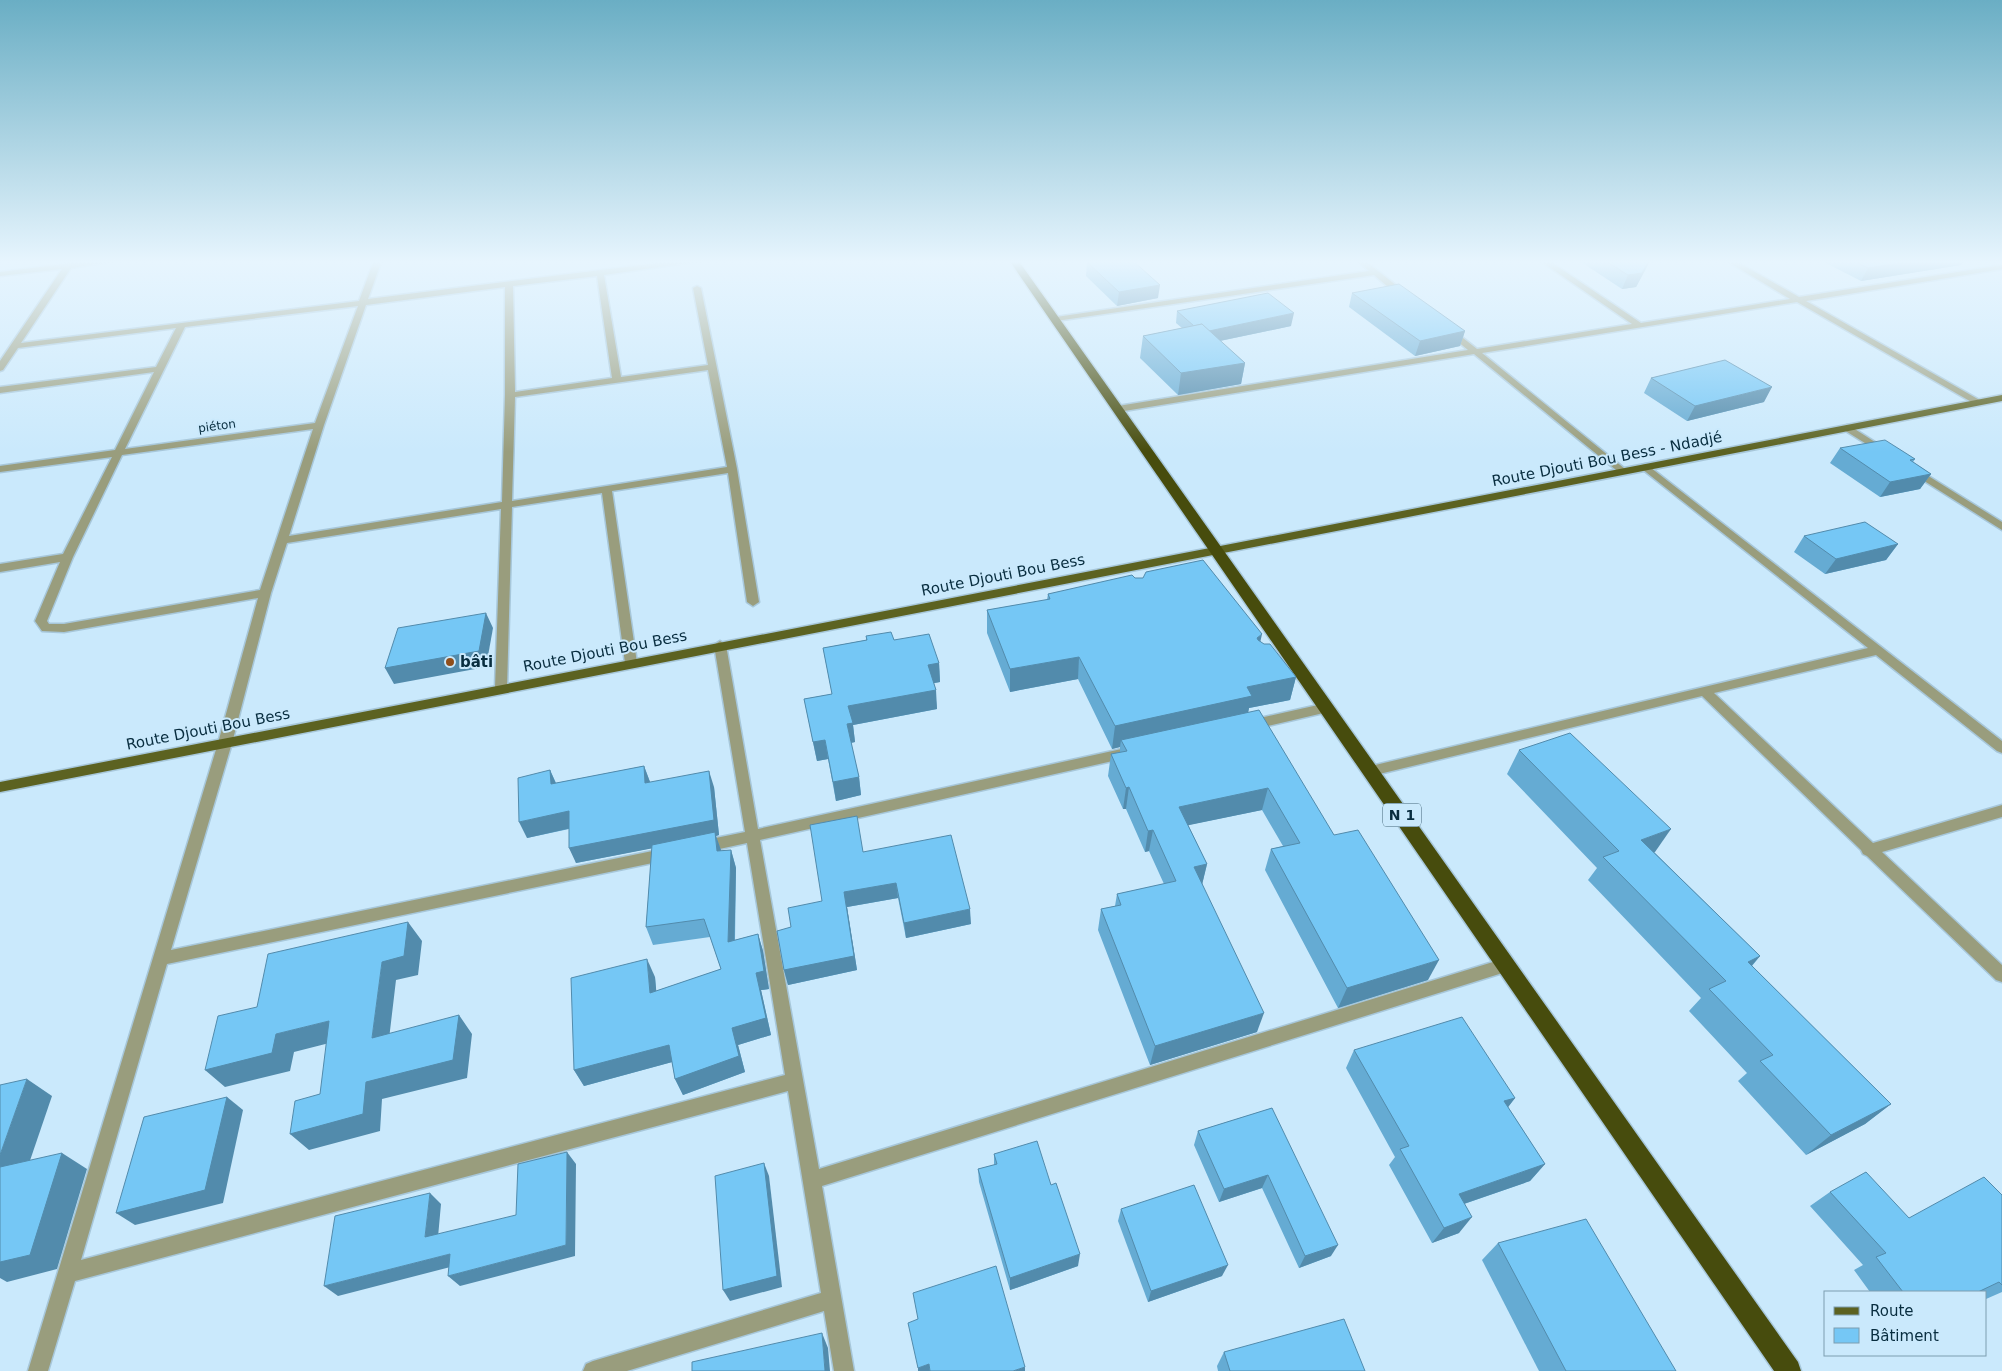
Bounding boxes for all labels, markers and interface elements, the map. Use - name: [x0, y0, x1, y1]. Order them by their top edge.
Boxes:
- street label: piéton: [197, 416, 237, 436]
- street label: Route Djouti Bou Bess - Ndadjé: [1490, 428, 1724, 490]
- street label: Route Djouti Bou Bess: [920, 550, 1087, 600]
- street label: Route Djouti Bou Bess: [522, 626, 689, 676]
- place label: bâti: [460, 653, 493, 671]
- marker: bâti: [444, 656, 456, 668]
- street label: Route Djouti Bou Bess: [125, 704, 292, 754]
- road number: N 1: [1383, 804, 1421, 826]
- legend: [1824, 1291, 1987, 1356]
- text: Route: [1870, 1302, 1914, 1320]
- text: Bâtiment: [1870, 1327, 1939, 1345]

